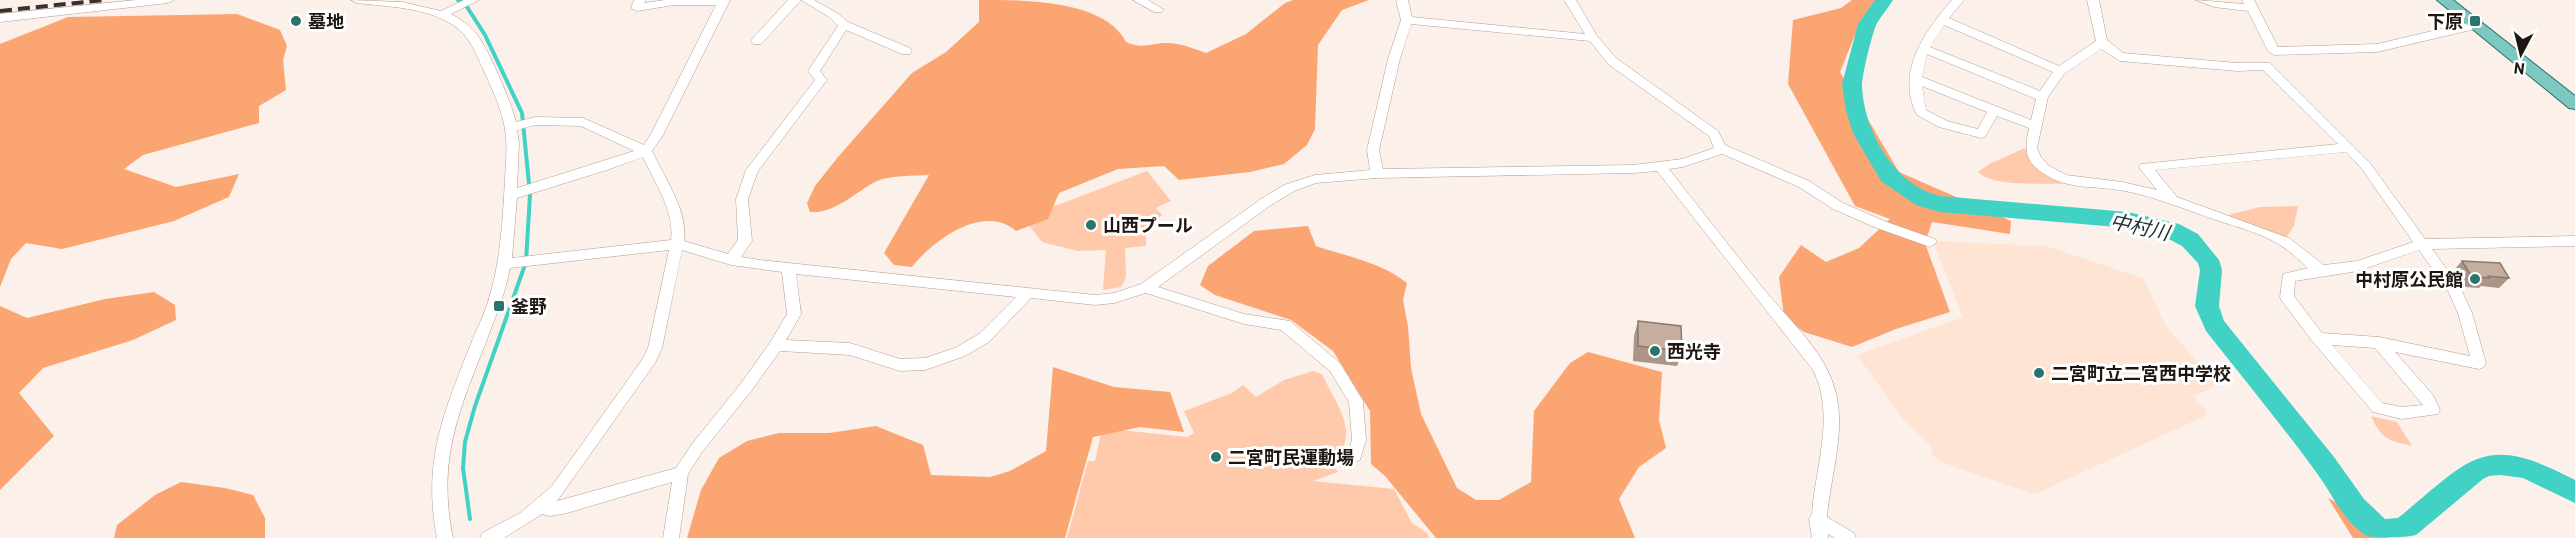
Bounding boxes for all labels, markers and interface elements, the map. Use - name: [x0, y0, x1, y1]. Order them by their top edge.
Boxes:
- place label: 墓地: [308, 10, 344, 32]
- place label: 下原: [2427, 10, 2463, 32]
- marker: 墓地: [289, 14, 303, 28]
- marker: 下原: [2468, 14, 2482, 28]
- north arrow: [2491, 24, 2551, 84]
- text: N: [2513, 59, 2526, 79]
- water label: 中村川: [2108, 208, 2174, 244]
- place label: 山西プール: [1103, 214, 1193, 236]
- marker: 山西プール: [1084, 218, 1098, 232]
- place label: 中村原公民館: [2355, 268, 2463, 290]
- marker: 中村原公民館: [2468, 272, 2482, 286]
- place label: 釜野: [511, 295, 547, 317]
- marker: 釜野: [492, 299, 506, 313]
- place label: 西光寺: [1667, 340, 1721, 362]
- marker: 西光寺: [1648, 344, 1662, 358]
- place label: 二宮町立二宮西中学校: [2051, 362, 2231, 384]
- marker: 二宮町立二宮西中学校: [2032, 366, 2046, 380]
- place label: 二宮町民運動場: [1228, 446, 1354, 468]
- marker: 二宮町民運動場: [1209, 450, 1223, 464]

